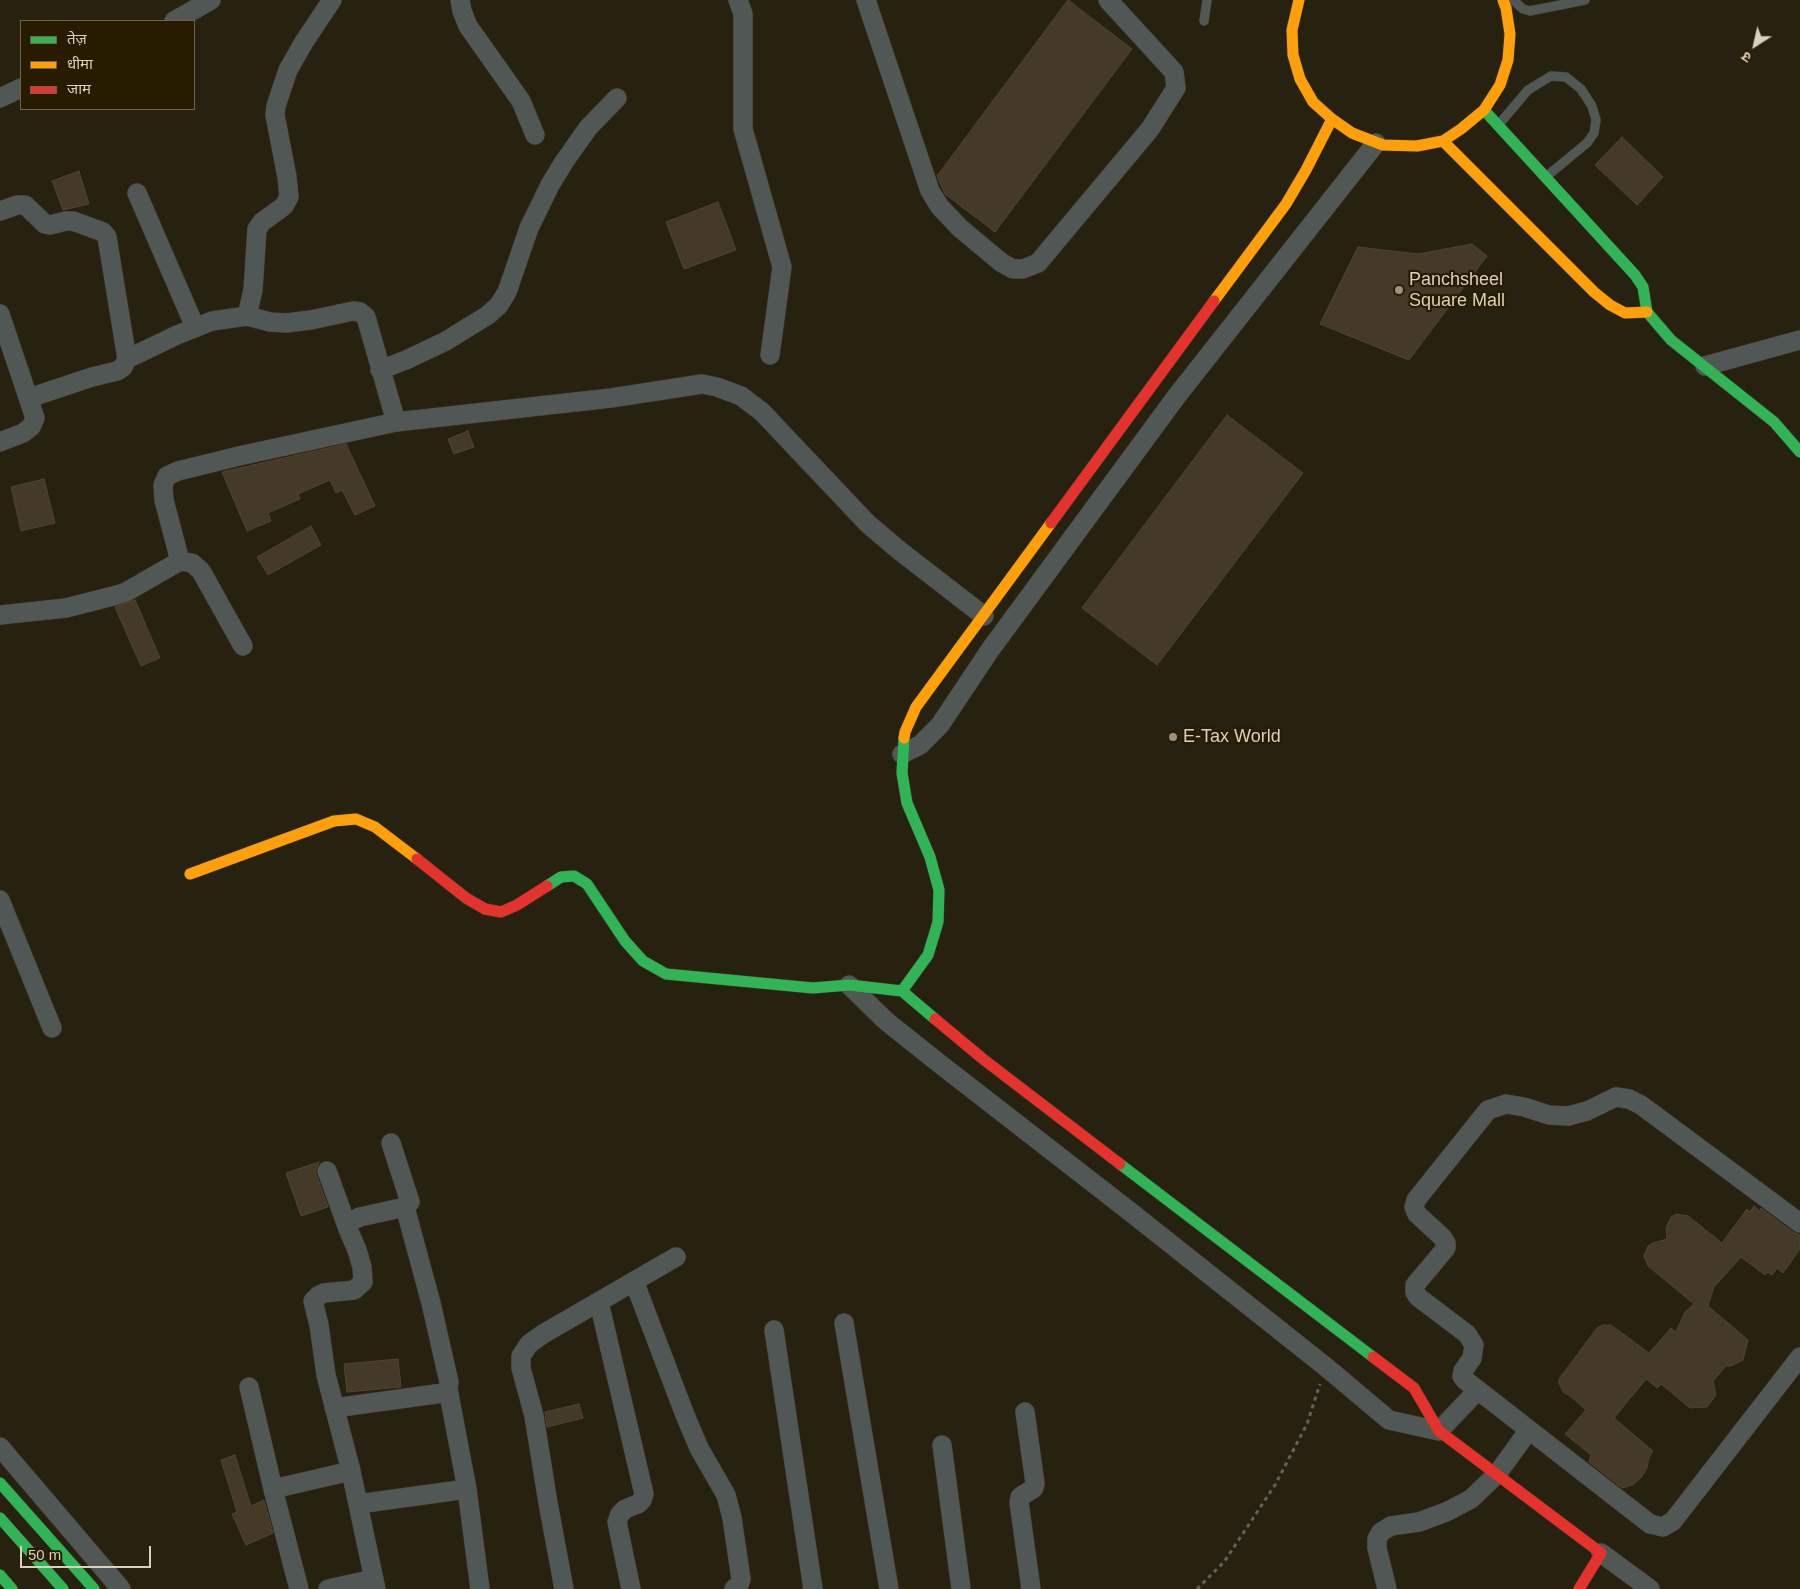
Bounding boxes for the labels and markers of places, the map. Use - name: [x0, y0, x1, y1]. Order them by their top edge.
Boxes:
- place label: Panchsheel Square Mall: [1409, 269, 1505, 312]
- marker: Panchsheel Square Mall: [1393, 284, 1405, 296]
- place label: E-Tax World: [1183, 726, 1281, 748]
- marker: E-Tax World: [1167, 731, 1179, 743]

